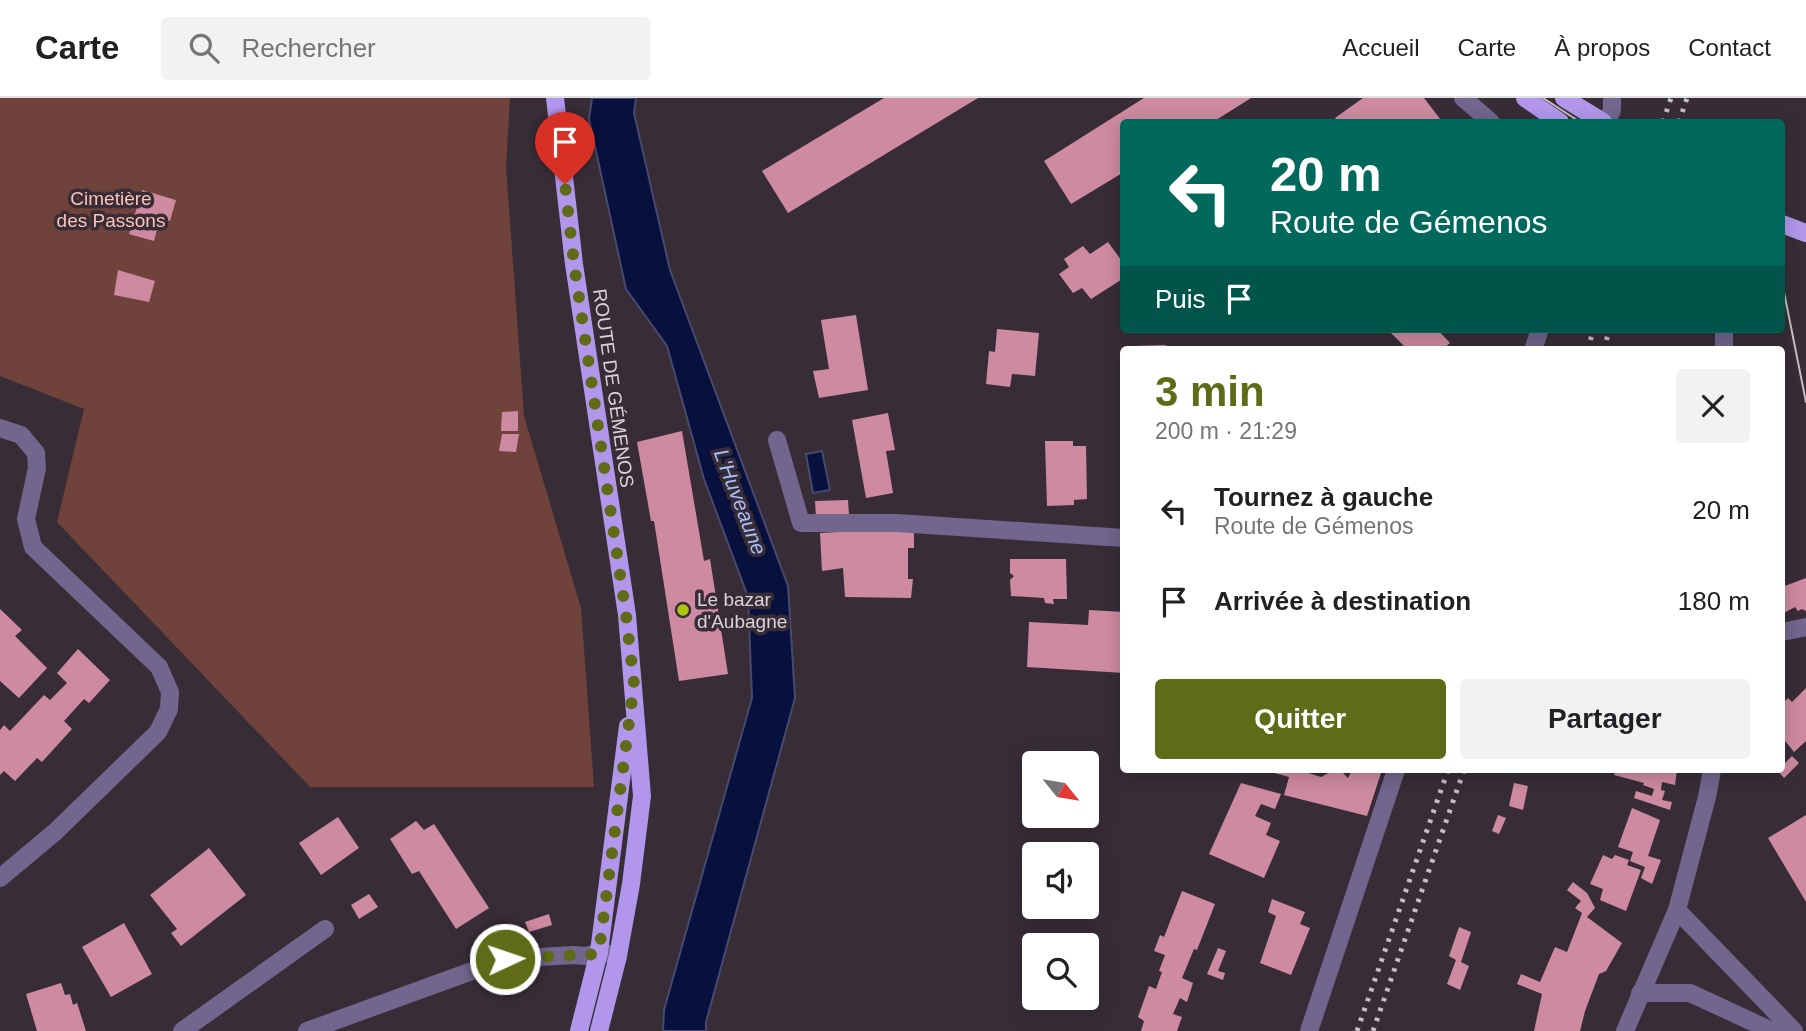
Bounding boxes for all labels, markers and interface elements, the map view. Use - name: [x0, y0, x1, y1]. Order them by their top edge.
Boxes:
- search box: [161, 17, 651, 80]
- text: Carte: [35, 29, 119, 66]
- icon: search: [185, 29, 223, 67]
- text: Rechercher: [241, 33, 376, 63]
- text: Accueil: [1342, 34, 1420, 61]
- text: Carte: [1458, 34, 1516, 61]
- text: À propos: [1554, 34, 1650, 61]
- text: Contact: [1688, 34, 1771, 61]
- pin: [535, 112, 595, 184]
- icon: arrive: [546, 123, 584, 161]
- icon: left: [1155, 147, 1246, 238]
- text: 20 m: [1270, 147, 1382, 201]
- park label: Cimetière des Passons: [57, 188, 165, 231]
- text: Route de Gémenos: [1270, 204, 1548, 240]
- icon: arrive: [1220, 280, 1258, 318]
- text: Puis: [1155, 284, 1206, 314]
- street label: ROUTE DE GÉMENOS: [589, 287, 638, 489]
- text: 3 min: [1155, 368, 1265, 415]
- button: close: [1676, 369, 1750, 443]
- text: 200 m · 21:29: [1155, 418, 1297, 444]
- water label: L'Huveaune: [710, 446, 771, 558]
- text: Tournez à gauche: [1214, 482, 1433, 512]
- icon: left: [1155, 492, 1193, 530]
- text: 20 m: [1692, 495, 1750, 525]
- text: Route de Gémenos: [1214, 513, 1413, 539]
- icon: arrive: [1155, 583, 1193, 621]
- text: Arrivée à destination: [1214, 586, 1471, 616]
- text: 180 m: [1678, 586, 1750, 616]
- place label: Le bazar d'Aubagne: [697, 589, 787, 632]
- marker: Le bazar d'Aubagne: [675, 602, 691, 618]
- button: Quitter: [1155, 679, 1446, 759]
- button: Partager: [1460, 679, 1750, 759]
- north arrow: [1022, 751, 1099, 828]
- map controls: [1022, 751, 1099, 1010]
- button: sound: [1022, 842, 1099, 919]
- position arrow: [468, 922, 542, 996]
- button: search: [1022, 933, 1099, 1010]

